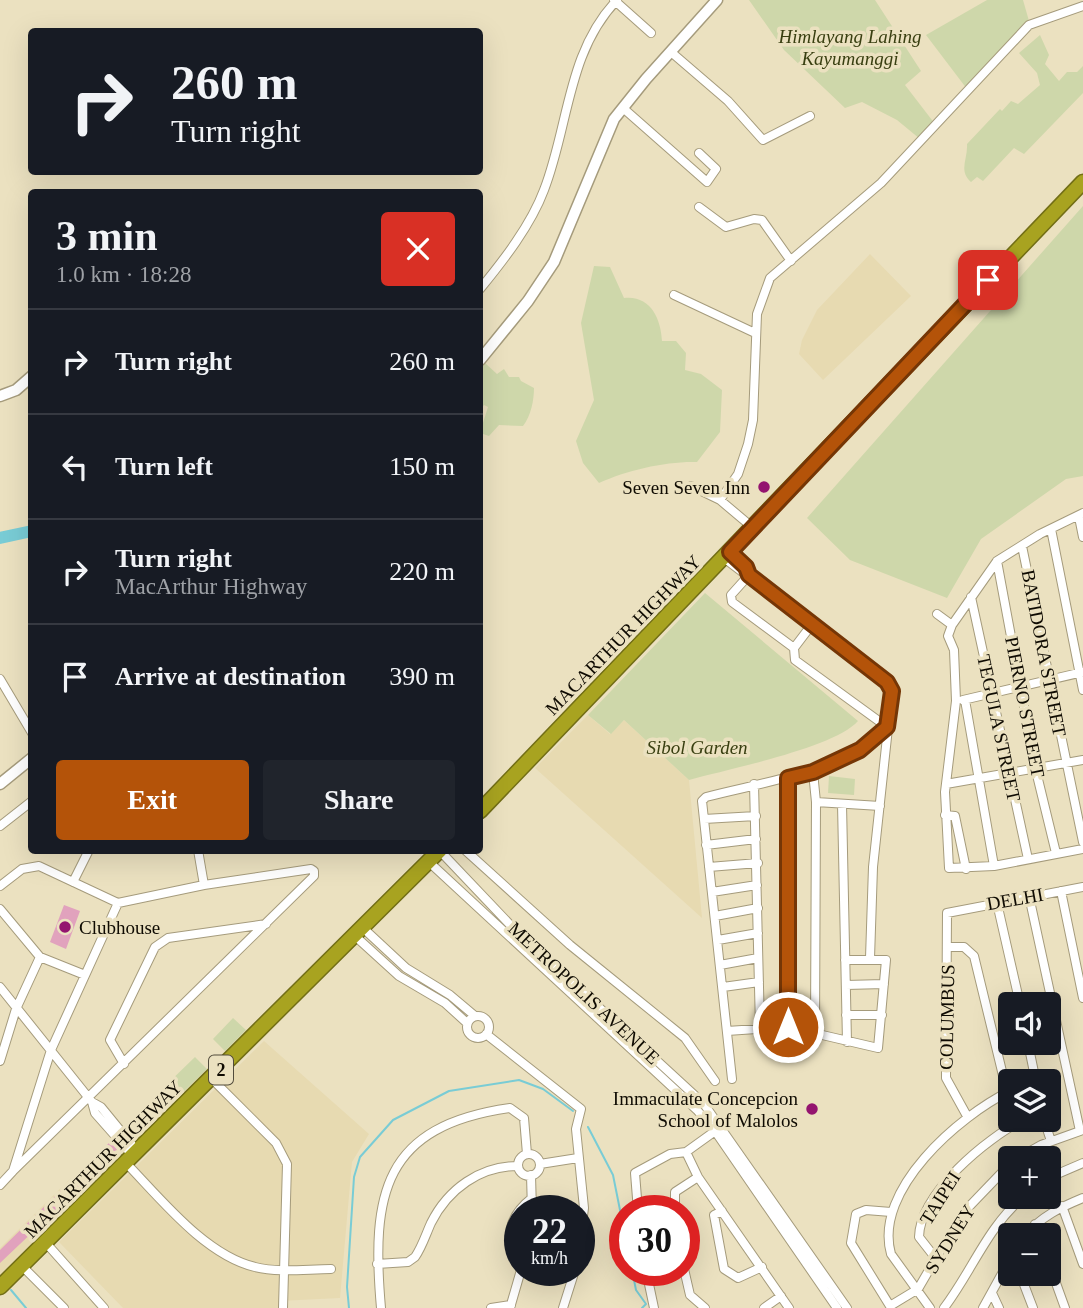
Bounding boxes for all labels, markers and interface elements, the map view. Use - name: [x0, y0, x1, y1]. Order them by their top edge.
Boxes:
- park label: Himlayang Lahing Kayumanggi: [777, 26, 922, 69]
- text: 260 m: [171, 55, 298, 110]
- icon: right: [56, 56, 147, 147]
- text: Turn right: [171, 113, 301, 149]
- button: close: [381, 212, 455, 286]
- text: 3 min: [56, 213, 158, 259]
- pin: [958, 250, 1018, 310]
- icon: arrive: [969, 261, 1007, 299]
- text: 1.0 km · 18:28: [56, 262, 191, 287]
- icon: right: [56, 343, 94, 381]
- text: Turn right: [115, 347, 232, 376]
- text: 260 m: [389, 347, 455, 376]
- icon: left: [56, 448, 94, 486]
- text: Turn left: [115, 452, 213, 481]
- text: 150 m: [389, 452, 455, 481]
- place label: Seven Seven Inn: [622, 477, 750, 498]
- marker: Seven Seven Inn: [756, 479, 772, 495]
- text: Turn right: [115, 544, 232, 573]
- street label: MACARTHUR HIGHWAY: [541, 551, 705, 719]
- icon: right: [56, 553, 94, 591]
- text: 220 m: [389, 557, 455, 586]
- street label: BATIDORA STREET: [1018, 568, 1071, 739]
- text: MacArthur Highway: [115, 574, 307, 599]
- street label: PIERNO STREET: [1001, 635, 1049, 780]
- street label: TEGULA STREET: [973, 653, 1025, 804]
- icon: arrive: [56, 658, 94, 696]
- text: Arrive at destination: [115, 662, 346, 691]
- text: 390 m: [389, 662, 455, 691]
- park label: Sibol Garden: [646, 737, 748, 758]
- button: Exit: [56, 760, 249, 840]
- button: Share: [263, 760, 455, 840]
- street label: DELHI: [985, 884, 1045, 914]
- place label: Clubhouse: [79, 917, 160, 938]
- street label: METROPOLIS AVENUE: [504, 918, 664, 1068]
- marker: Clubhouse: [57, 919, 73, 935]
- street label: COLUMBUS: [936, 964, 958, 1070]
- position arrow: [751, 990, 825, 1064]
- map controls: [998, 992, 1061, 1286]
- button: sound: [998, 992, 1061, 1055]
- road number: 2: [209, 1056, 233, 1084]
- button: layers: [998, 1069, 1061, 1132]
- street label: MACARTHUR HIGHWAY: [20, 1076, 186, 1242]
- place label: Immaculate Concepcion School of Malolos: [613, 1088, 798, 1131]
- marker: Immaculate Concepcion School of Malolos: [804, 1101, 820, 1117]
- button: +: [998, 1146, 1061, 1209]
- street label: TAIPEI: [916, 1168, 964, 1228]
- speed limit sign: 30: [609, 1195, 700, 1286]
- street label: SYDNEY: [921, 1201, 979, 1277]
- text: 22: [532, 1212, 567, 1251]
- button: −: [998, 1223, 1061, 1286]
- text: km/h: [531, 1248, 568, 1268]

